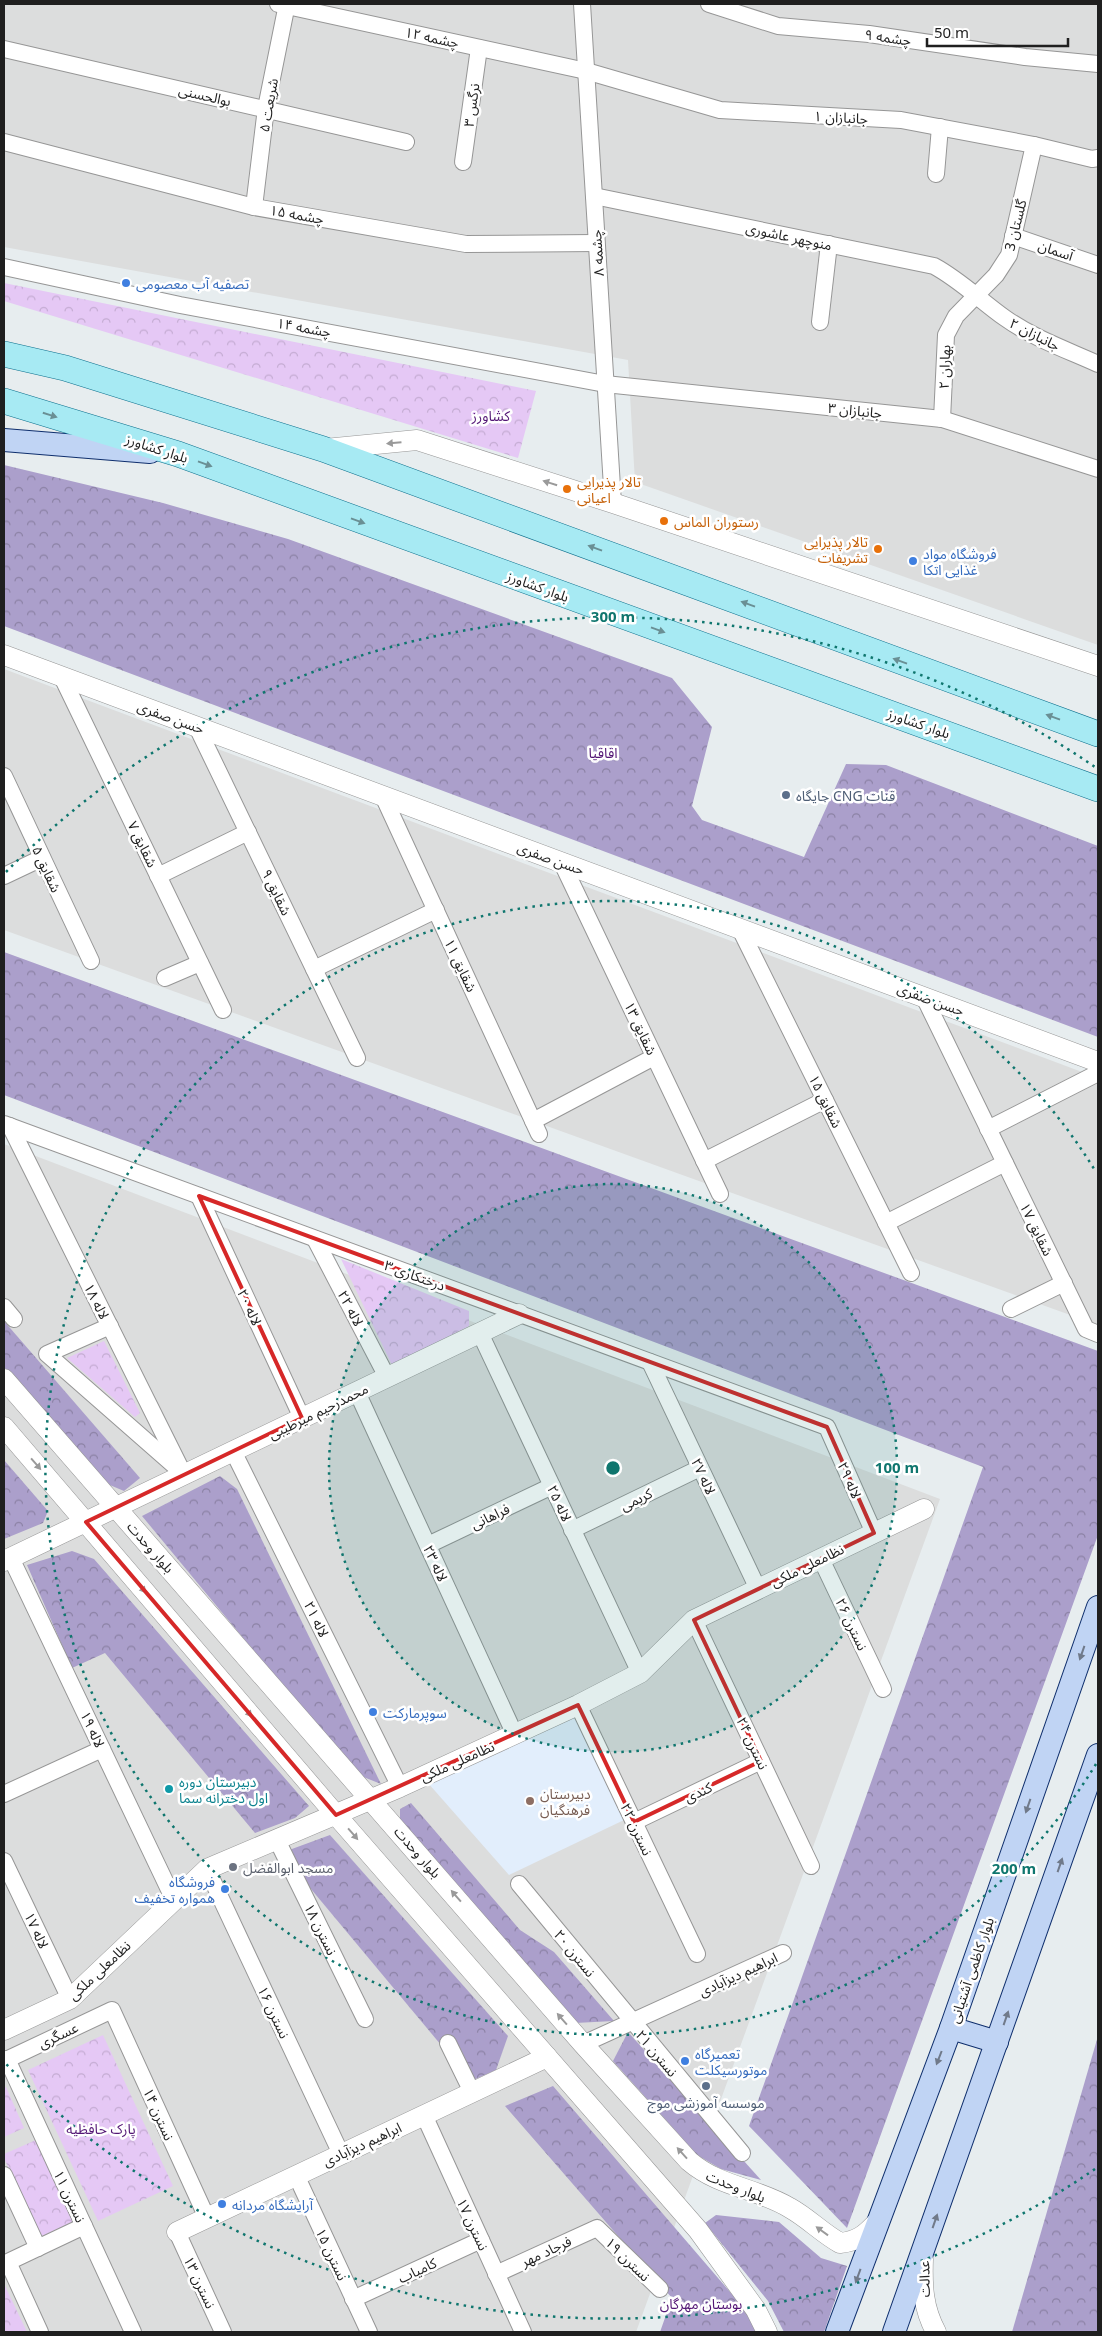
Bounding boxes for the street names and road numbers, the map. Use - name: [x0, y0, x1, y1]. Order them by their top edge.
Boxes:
- street label: چشمه ۱۲: [403, 22, 461, 53]
- street label: چشمه ۹: [863, 24, 912, 51]
- street label: شریعت ۵: [254, 76, 282, 134]
- street label: بوالحسنی: [177, 80, 233, 110]
- street label: نرگس ۳: [459, 82, 483, 128]
- street label: جانبازان ۱: [813, 106, 869, 128]
- street label: گلستان 3: [999, 197, 1031, 253]
- street label: چشمه ۱۵: [268, 200, 326, 229]
- street label: منوچهر عاشوری: [744, 218, 834, 255]
- street label: چشمه ۸: [586, 229, 609, 277]
- street label: آسمان: [1036, 235, 1077, 265]
- street label: چشمه ۱۴: [275, 313, 333, 342]
- street label: جانبازان ۲: [1006, 313, 1064, 355]
- street label: بهاران ۲: [934, 344, 954, 389]
- street label: جانبازان ۳: [827, 398, 883, 422]
- street label: بلوار کشاورز: [122, 429, 191, 467]
- street label: بلوار کشاورز: [503, 566, 572, 606]
- street label: حسن صفری: [135, 696, 207, 738]
- street label: بلوار کشاورز: [884, 703, 953, 743]
- street label: شقایق ۷: [123, 818, 162, 871]
- street label: حسن صفری: [515, 837, 587, 879]
- street label: شقایق ۵: [27, 843, 66, 896]
- street label: شقایق ۹: [257, 866, 296, 919]
- street label: شقایق ۱۱: [439, 935, 482, 995]
- street label: حسن صفری: [895, 978, 967, 1020]
- street label: شقایق ۱۳: [619, 998, 662, 1058]
- street label: شقایق ۱۵: [804, 1071, 847, 1131]
- street label: شقایق ۱۷: [1015, 1199, 1058, 1259]
- street label: درختکاری ۳: [382, 1255, 448, 1295]
- street label: لاله ۱۸: [80, 1280, 114, 1322]
- street label: لاله ۲۰: [233, 1286, 267, 1328]
- street label: لاله ۲۲: [334, 1287, 368, 1329]
- street label: محمدرحیم میرطیبی: [265, 1379, 372, 1445]
- street label: لاله ۲۷: [687, 1455, 721, 1497]
- street label: لاله ۲۹: [834, 1459, 866, 1501]
- street label: لاله ۲۵: [543, 1482, 577, 1524]
- street label: کریمی: [617, 1483, 655, 1515]
- street label: فراهانی: [467, 1499, 513, 1533]
- street label: بلوار وحدت: [123, 1517, 179, 1577]
- street label: نظامعلی ملکی: [767, 1539, 847, 1591]
- street label: لاله ۲۳: [419, 1542, 453, 1584]
- street label: نسترن ۲۶: [832, 1595, 872, 1653]
- street label: لاله ۲۱: [300, 1598, 334, 1640]
- street label: لاله ۱۹: [76, 1708, 110, 1750]
- street label: نسترن ۲۴: [733, 1714, 773, 1772]
- street label: نظامعلی ملکی: [417, 1736, 497, 1786]
- street label: کندی: [681, 1777, 715, 1807]
- street label: نسترن ۲۲: [617, 1800, 657, 1858]
- street label: بلوار وحدت: [390, 1822, 446, 1882]
- street label: نسترن ۱۸: [300, 1900, 342, 1958]
- street label: لاله ۱۷: [20, 1909, 54, 1951]
- street label: بلوار کاظمی آشتیانی: [944, 1914, 998, 2026]
- street label: نسترن ۲۰: [550, 1925, 600, 1981]
- street label: نظامعلی ملکی: [63, 1936, 135, 2004]
- street label: ابراهیم دیزآبادی: [696, 1947, 781, 2002]
- street label: نسترن ۱۶: [254, 1983, 294, 2041]
- street label: عسگری: [35, 2017, 81, 2053]
- street label: نسترن ۲۱: [632, 2026, 682, 2081]
- street label: نسترن ۱۴: [139, 2085, 179, 2144]
- street label: ابراهیم دیزآبادی: [320, 2117, 405, 2172]
- street label: بلوار وحدت: [703, 2165, 769, 2207]
- street label: نسترن ۱۱: [50, 2167, 90, 2225]
- street label: نسترن ۱۷: [453, 2195, 493, 2253]
- street label: نسترن ۱۵: [312, 2225, 352, 2283]
- street label: فرجاد مهر: [517, 2231, 574, 2271]
- street label: نسترن ۱۹: [601, 2233, 655, 2285]
- street label: نسترن ۱۳: [180, 2253, 220, 2311]
- street label: کامیاب: [395, 2253, 440, 2287]
- street label: عدالت: [914, 2260, 934, 2298]

